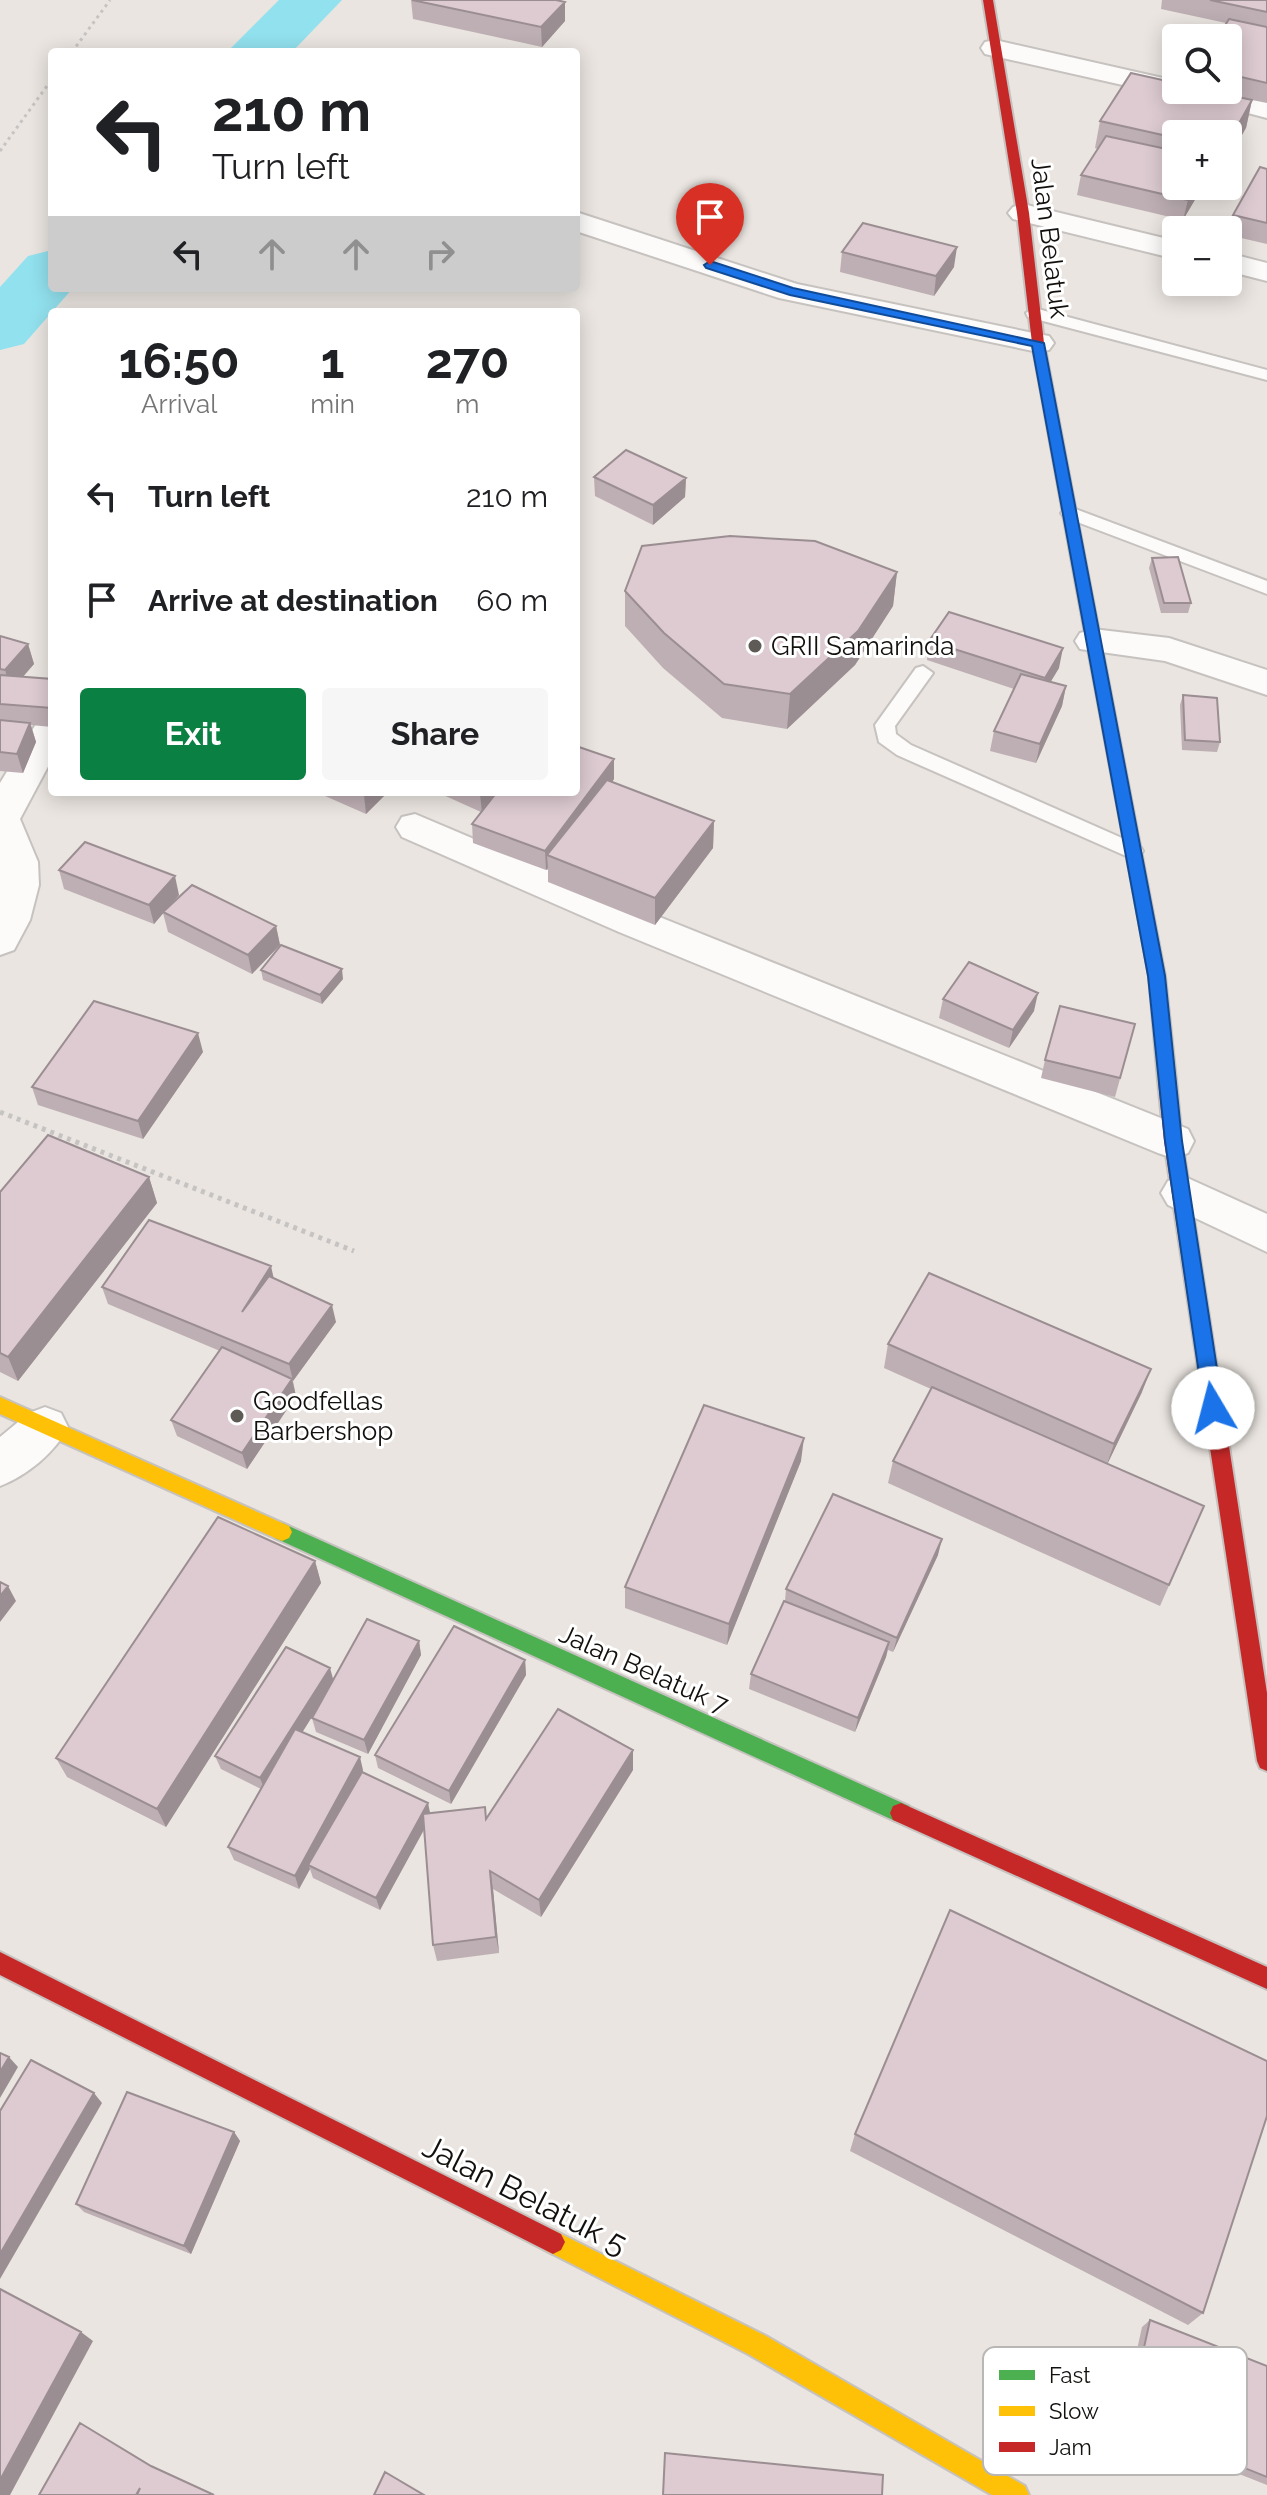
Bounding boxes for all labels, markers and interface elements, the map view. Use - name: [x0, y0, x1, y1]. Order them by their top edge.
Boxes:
- map controls: [1162, 24, 1242, 296]
- button: search: [1162, 24, 1242, 104]
- text: 210 m: [212, 78, 371, 144]
- icon: left: [80, 80, 184, 184]
- button: +: [1162, 120, 1242, 200]
- text: Turn left: [212, 145, 350, 187]
- street label: Jalan Belatuk: [1025, 156, 1075, 320]
- pin: [676, 183, 744, 265]
- icon: arrive: [688, 195, 732, 239]
- button: −: [1162, 216, 1242, 296]
- icon: left: [166, 232, 210, 276]
- icon: ahead: [250, 232, 294, 276]
- icon: ahead: [334, 232, 378, 276]
- icon: right: [418, 232, 462, 276]
- text: 16:50: [119, 333, 240, 389]
- text: 1: [321, 333, 345, 389]
- text: 270: [426, 333, 509, 389]
- text: Arrival: [141, 389, 217, 419]
- text: min: [310, 389, 355, 419]
- text: m: [456, 389, 479, 419]
- icon: left: [80, 474, 124, 518]
- text: Turn left: [148, 479, 270, 514]
- text: 210 m: [466, 479, 548, 514]
- icon: arrive: [80, 578, 124, 622]
- text: Arrive at destination: [148, 583, 438, 618]
- text: 60 m: [476, 583, 548, 618]
- place label: GRII Samarinda: [771, 631, 954, 661]
- marker: GRII Samarinda: [746, 637, 764, 655]
- button: Exit: [80, 688, 306, 780]
- button: Share: [322, 688, 548, 780]
- position arrow: [1171, 1366, 1255, 1450]
- place label: Goodfellas Barbershop: [253, 1386, 393, 1446]
- marker: Goodfellas Barbershop: [228, 1407, 246, 1425]
- street label: Jalan Belatuk 7: [555, 1618, 733, 1720]
- street label: Jalan Belatuk 5: [417, 2127, 633, 2262]
- legend: [983, 2347, 1247, 2475]
- text: Fast: [1049, 2362, 1091, 2388]
- text: Slow: [1049, 2398, 1099, 2424]
- text: Jam: [1049, 2434, 1092, 2460]

